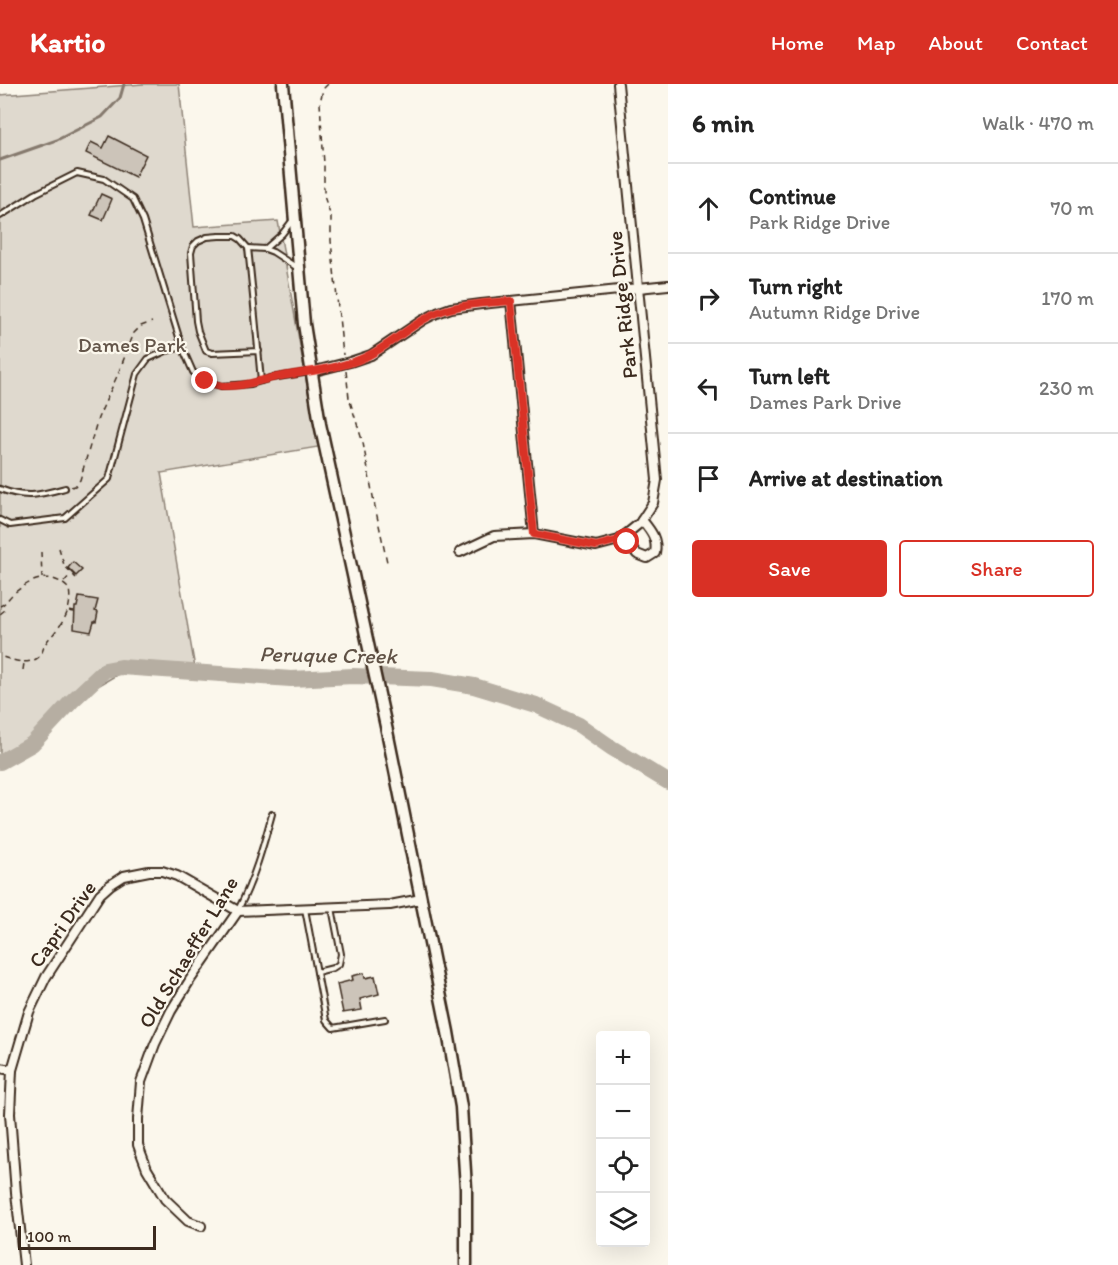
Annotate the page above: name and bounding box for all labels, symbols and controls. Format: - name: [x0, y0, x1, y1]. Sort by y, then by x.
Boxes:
- text: Kartio: [30, 25, 105, 59]
- text: Home: [771, 30, 824, 55]
- text: Map: [857, 30, 896, 55]
- text: About: [929, 30, 983, 55]
- text: Contact: [1016, 30, 1088, 55]
- text: 6 min: [692, 107, 754, 139]
- text: Walk · 470 m: [982, 111, 1094, 135]
- text: Continue: [749, 183, 836, 210]
- icon: ahead: [692, 192, 725, 225]
- text: 70 m: [1050, 196, 1094, 220]
- text: Park Ridge Drive: [749, 210, 890, 234]
- street label: Park Ridge Drive: [602, 230, 642, 380]
- text: Turn right: [749, 273, 843, 300]
- icon: right: [692, 282, 725, 315]
- text: 170 m: [1041, 286, 1094, 310]
- text: Autumn Ridge Drive: [749, 300, 920, 324]
- park label: Dames Park: [78, 332, 186, 357]
- text: Turn left: [749, 363, 830, 390]
- route end: [191, 367, 217, 393]
- icon: left: [692, 372, 725, 405]
- text: 230 m: [1039, 376, 1094, 400]
- text: Dames Park Drive: [749, 390, 902, 414]
- icon: arrive: [692, 462, 725, 495]
- text: Arrive at destination: [749, 465, 943, 492]
- route start: [613, 528, 639, 554]
- button: Save: [692, 540, 887, 597]
- button: Share: [899, 540, 1094, 597]
- water label: Peruque Creek: [259, 640, 399, 670]
- street label: Old Schaeffer Lane: [133, 872, 243, 1032]
- street label: Capri Drive: [23, 876, 101, 972]
- map controls: [596, 1031, 650, 1247]
- button: +: [596, 1031, 650, 1085]
- button: −: [596, 1085, 650, 1139]
- button: locate: [596, 1139, 650, 1193]
- button: layers: [596, 1193, 650, 1247]
- scale bar: [18, 1223, 156, 1250]
- text: 100 m: [27, 1227, 71, 1246]

